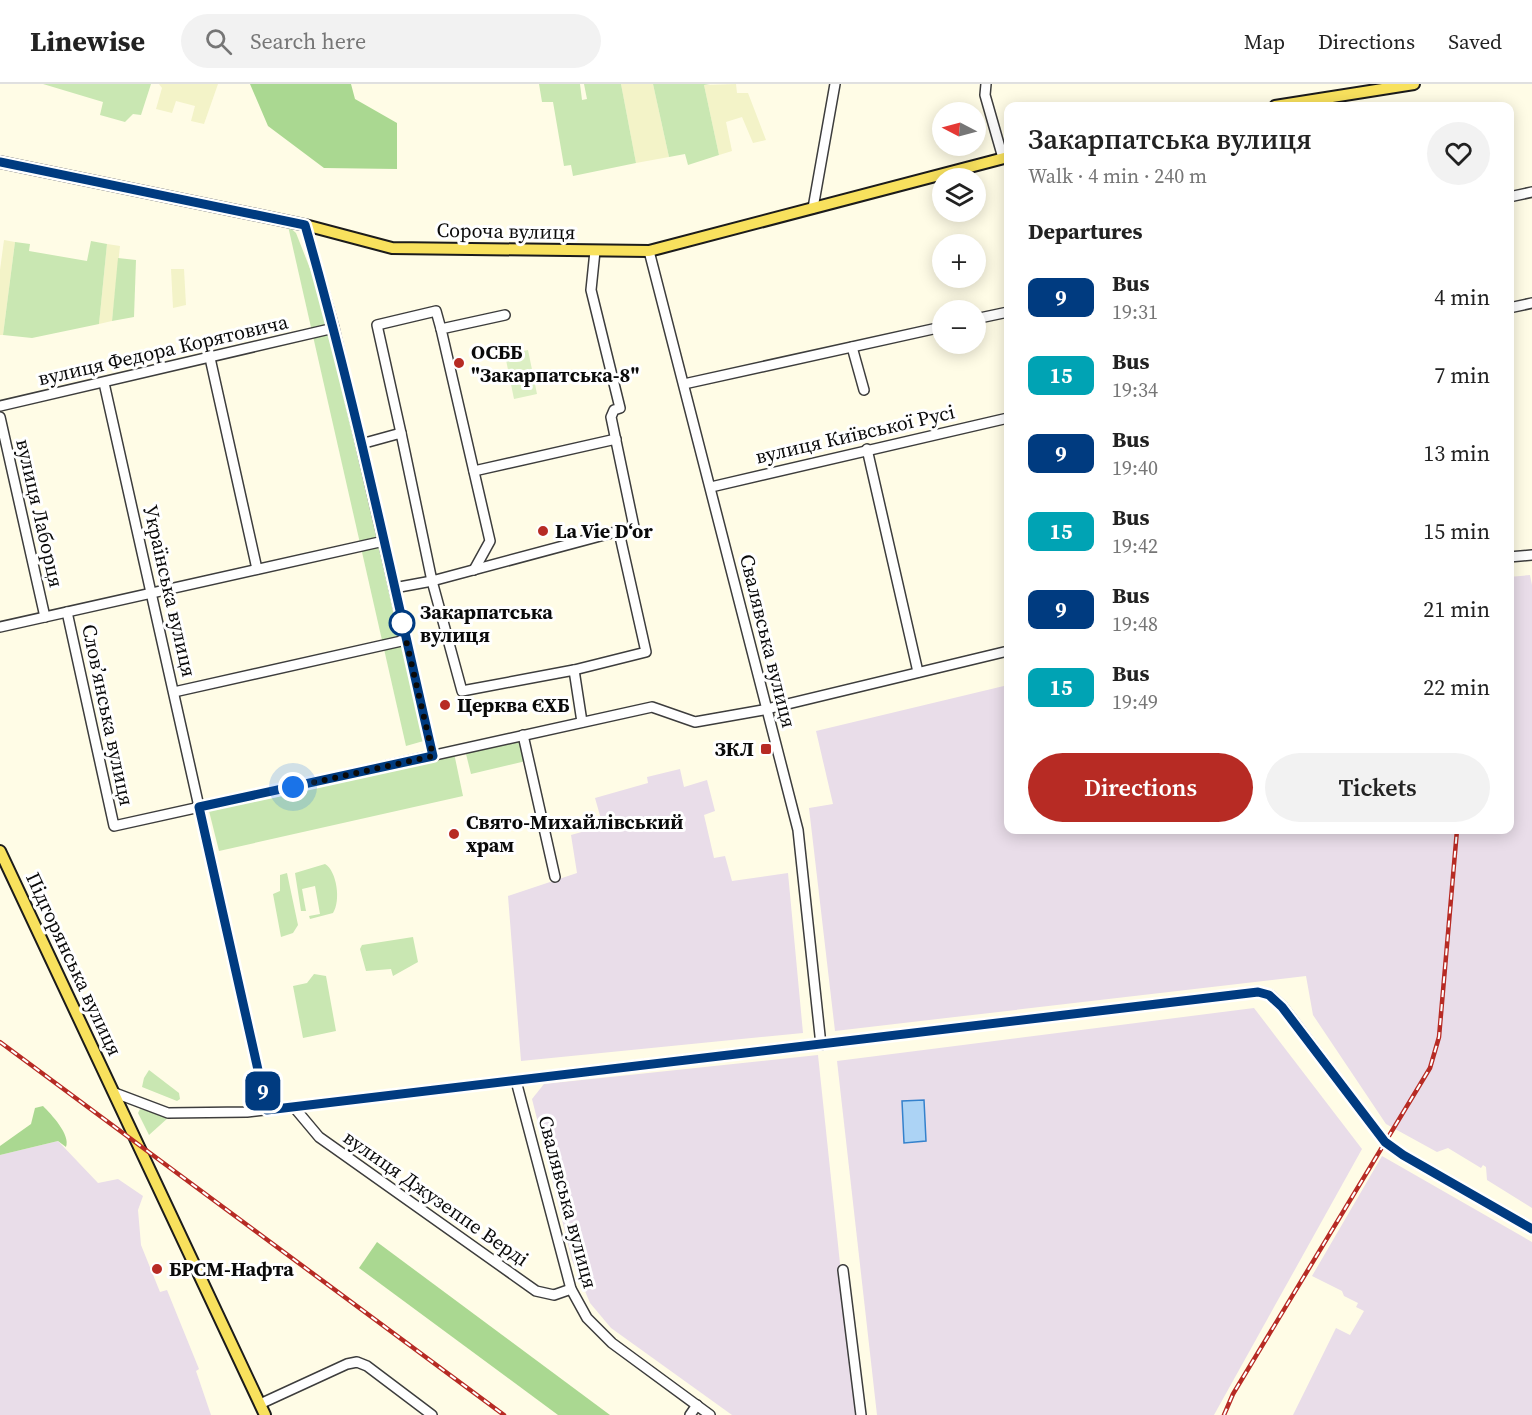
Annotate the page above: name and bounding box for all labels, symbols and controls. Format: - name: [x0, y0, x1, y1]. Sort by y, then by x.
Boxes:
- search box: [181, 14, 601, 68]
- text: Linewise: [30, 22, 145, 60]
- icon: search: [202, 25, 235, 58]
- text: Search here: [250, 26, 366, 56]
- text: Map: [1244, 27, 1285, 56]
- text: Directions: [1318, 27, 1415, 56]
- text: Saved: [1448, 27, 1502, 56]
- north arrow: [932, 102, 986, 156]
- map controls: [932, 102, 986, 354]
- text: Закарпатська вулиця: [1028, 120, 1312, 158]
- button: heart: [1427, 122, 1490, 185]
- text: Walk · 4 min · 240 m: [1028, 162, 1207, 190]
- button: layers: [932, 168, 986, 222]
- street label: Сороча вулиця: [436, 216, 576, 246]
- text: Departures: [1028, 216, 1142, 246]
- button: +: [932, 234, 986, 288]
- text: Bus: [1112, 268, 1149, 298]
- text: 4 min: [1434, 282, 1490, 312]
- text: 9: [1055, 283, 1067, 312]
- text: 19:31: [1112, 298, 1158, 326]
- button: −: [932, 300, 986, 354]
- street label: вулиця Федора Корятовича: [35, 307, 292, 392]
- place label: ОСББ "Закарпатська-8": [471, 338, 639, 389]
- text: Bus: [1112, 346, 1149, 376]
- marker: ОСББ "Закарпатська-8": [452, 356, 466, 370]
- text: 7 min: [1434, 360, 1490, 390]
- text: 15: [1050, 361, 1072, 390]
- text: 19:34: [1112, 376, 1158, 404]
- street label: вулиця Київської Русі: [753, 397, 957, 471]
- text: Bus: [1112, 424, 1149, 454]
- street label: вулиця Лаборця: [9, 436, 71, 590]
- text: 13 min: [1423, 438, 1490, 468]
- text: 9: [1055, 439, 1067, 468]
- text: 19:40: [1112, 454, 1158, 482]
- street label: Українська вулиця: [137, 502, 203, 680]
- text: Bus: [1112, 502, 1149, 532]
- text: 15 min: [1423, 516, 1490, 546]
- place label: La Vie D‘or: [555, 517, 653, 545]
- text: 15: [1050, 517, 1072, 546]
- marker: La Vie D‘or: [536, 524, 550, 538]
- text: 19:42: [1112, 532, 1158, 560]
- street label: Свалявська вулиця: [733, 551, 803, 731]
- text: Bus: [1112, 580, 1149, 610]
- text: 21 min: [1423, 594, 1490, 624]
- text: 9: [1055, 595, 1067, 624]
- place label: Закарпатська вулиця: [420, 598, 553, 649]
- marker: Закарпатська вулиця: [389, 610, 415, 636]
- text: 19:48: [1112, 610, 1158, 638]
- street label: Словʼянська вулиця: [75, 622, 141, 808]
- text: Bus: [1112, 658, 1149, 688]
- text: 22 min: [1423, 672, 1490, 702]
- text: 15: [1050, 673, 1072, 702]
- text: 19:49: [1112, 688, 1158, 716]
- place label: Церква ЄХБ: [457, 691, 570, 719]
- marker: Церква ЄХБ: [438, 698, 452, 712]
- place label: ЗКЛ: [715, 735, 754, 763]
- marker: ЗКЛ: [759, 742, 773, 756]
- button: Directions: [1028, 753, 1253, 822]
- button: Tickets: [1265, 753, 1490, 822]
- your location: [278, 772, 308, 802]
- place label: Свято-Михайлівський храм: [466, 808, 683, 859]
- marker: Свято-Михайлівський храм: [447, 827, 461, 841]
- street label: Підгорянська вулиця: [19, 868, 129, 1060]
- line badge: 9: [244, 1072, 282, 1110]
- text: 9: [257, 1077, 269, 1106]
- street label: Свалявська вулиця: [531, 1112, 605, 1292]
- street label: вулиця Джузеппе Верді: [338, 1123, 534, 1273]
- place label: БРСМ-Нафта: [169, 1255, 294, 1283]
- marker: БРСМ-Нафта: [150, 1262, 164, 1276]

